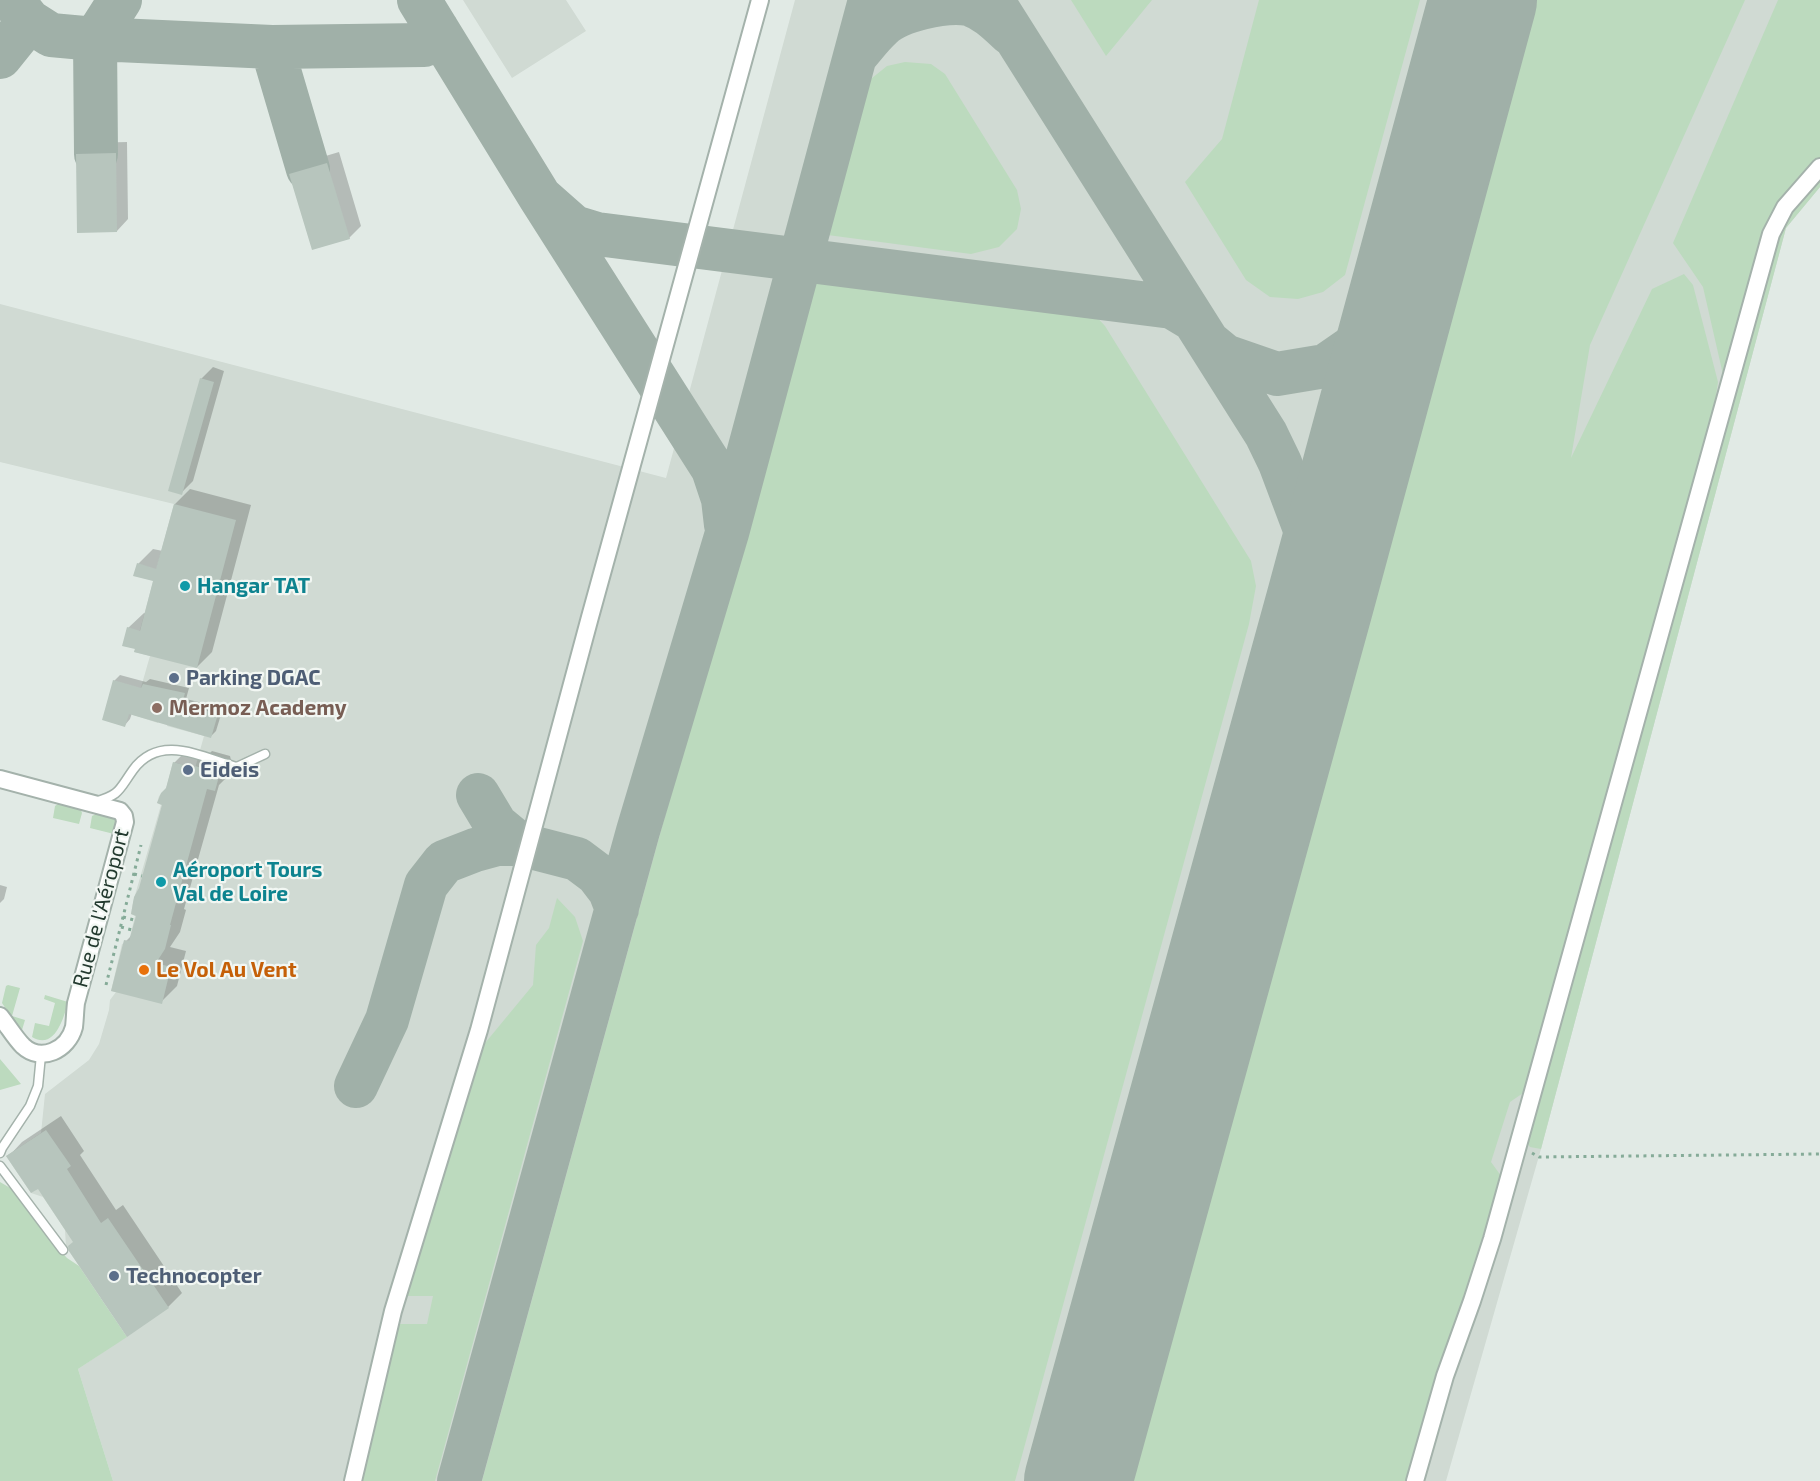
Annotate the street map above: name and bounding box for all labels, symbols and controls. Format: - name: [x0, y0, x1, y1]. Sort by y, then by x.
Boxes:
- place label: Hangar TAT: [197, 573, 310, 599]
- marker: Hangar TAT: [178, 579, 192, 593]
- place label: Parking DGAC: [186, 665, 321, 691]
- marker: Parking DGAC: [167, 671, 181, 685]
- place label: Mermoz Academy: [169, 695, 347, 721]
- marker: Mermoz Academy: [150, 701, 164, 715]
- place label: Eideis: [200, 757, 259, 783]
- marker: Eideis: [181, 763, 195, 777]
- street label: Rue de l'Aéroport: [68, 826, 134, 990]
- place label: Aéroport Tours Val de Loire: [173, 857, 322, 907]
- marker: Aéroport Tours Val de Loire: [154, 875, 168, 889]
- place label: Le Vol Au Vent: [156, 957, 296, 983]
- marker: Le Vol Au Vent: [137, 963, 151, 977]
- place label: Technocopter: [126, 1263, 262, 1289]
- marker: Technocopter: [107, 1269, 121, 1283]

